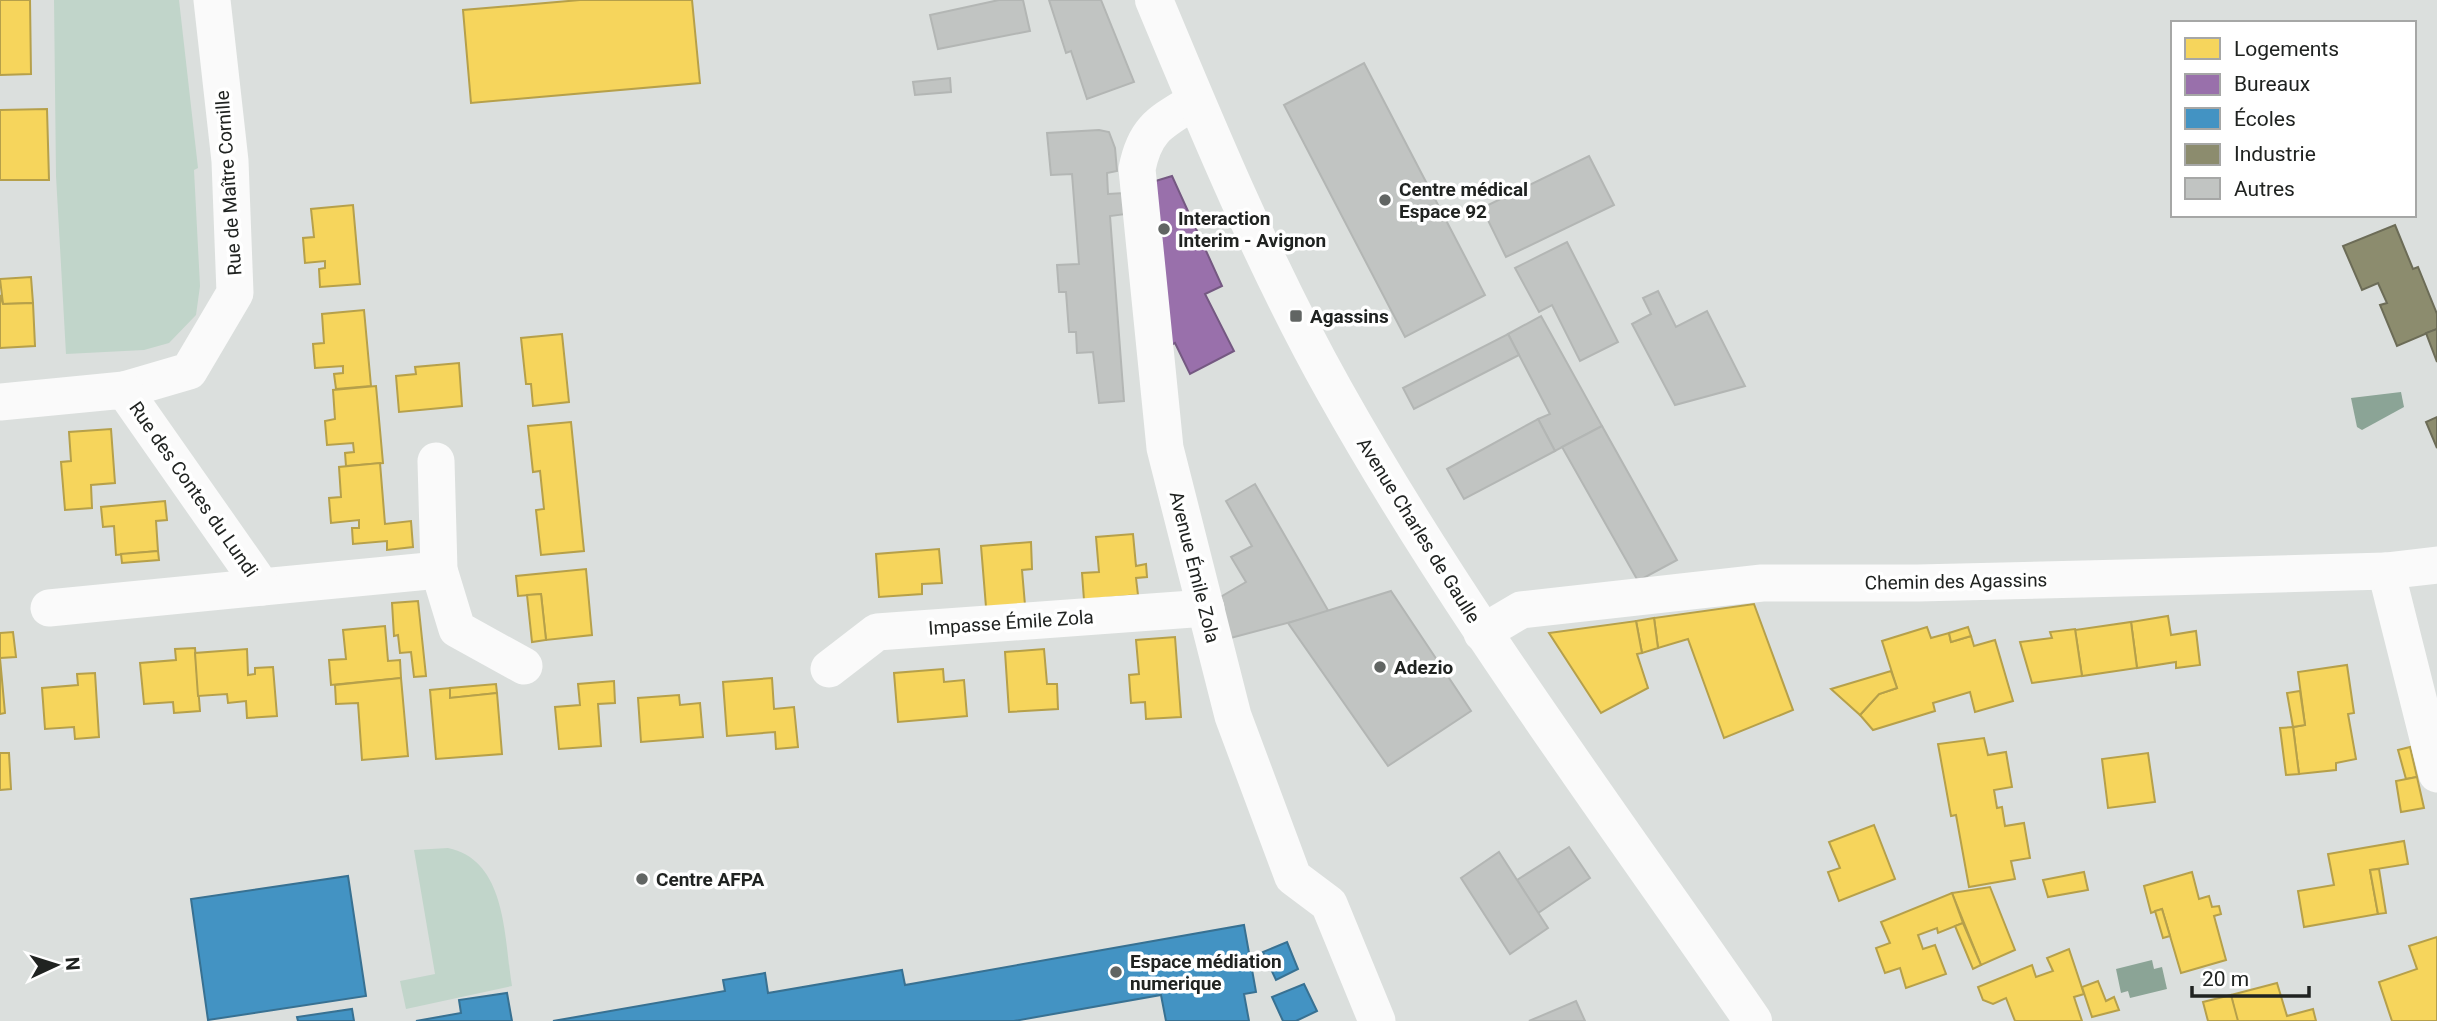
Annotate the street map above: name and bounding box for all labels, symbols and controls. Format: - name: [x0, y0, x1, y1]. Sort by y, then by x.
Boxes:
- legend: [2171, 21, 2416, 217]
- text: Logements: [2234, 37, 2339, 61]
- text: Bureaux: [2234, 72, 2310, 96]
- street label: Rue de Maître Cornille: [211, 90, 246, 276]
- text: Écoles: [2234, 107, 2296, 131]
- text: Industrie: [2234, 142, 2316, 166]
- text: Autres: [2234, 177, 2295, 201]
- place label: Centre médical Espace 92: [1399, 178, 1528, 223]
- marker: Centre médical Espace 92: [1377, 192, 1393, 208]
- place label: Interaction Interim - Avignon: [1178, 207, 1326, 252]
- marker: Interaction Interim - Avignon: [1156, 221, 1172, 237]
- place label: Agassins: [1310, 305, 1389, 328]
- marker: Agassins: [1288, 308, 1304, 324]
- street label: Rue des Contes du Lundi: [124, 397, 263, 581]
- street label: Avenue Charles de Gaulle: [1352, 433, 1485, 627]
- street label: Avenue Émile Zola: [1165, 489, 1224, 645]
- street label: Chemin des Agassins: [1865, 568, 2048, 595]
- street label: Impasse Émile Zola: [928, 605, 1094, 640]
- place label: Adezio: [1394, 656, 1453, 679]
- marker: Adezio: [1372, 659, 1388, 675]
- place label: Centre AFPA: [656, 868, 764, 891]
- marker: Centre AFPA: [634, 871, 650, 887]
- north arrow: [21, 930, 91, 1000]
- place label: Espace médiation numerique: [1130, 950, 1282, 995]
- scale bar: [2192, 954, 2309, 998]
- text: N: [61, 956, 84, 971]
- marker: Espace médiation numerique: [1108, 964, 1124, 980]
- text: 20 m: [2202, 967, 2249, 991]

